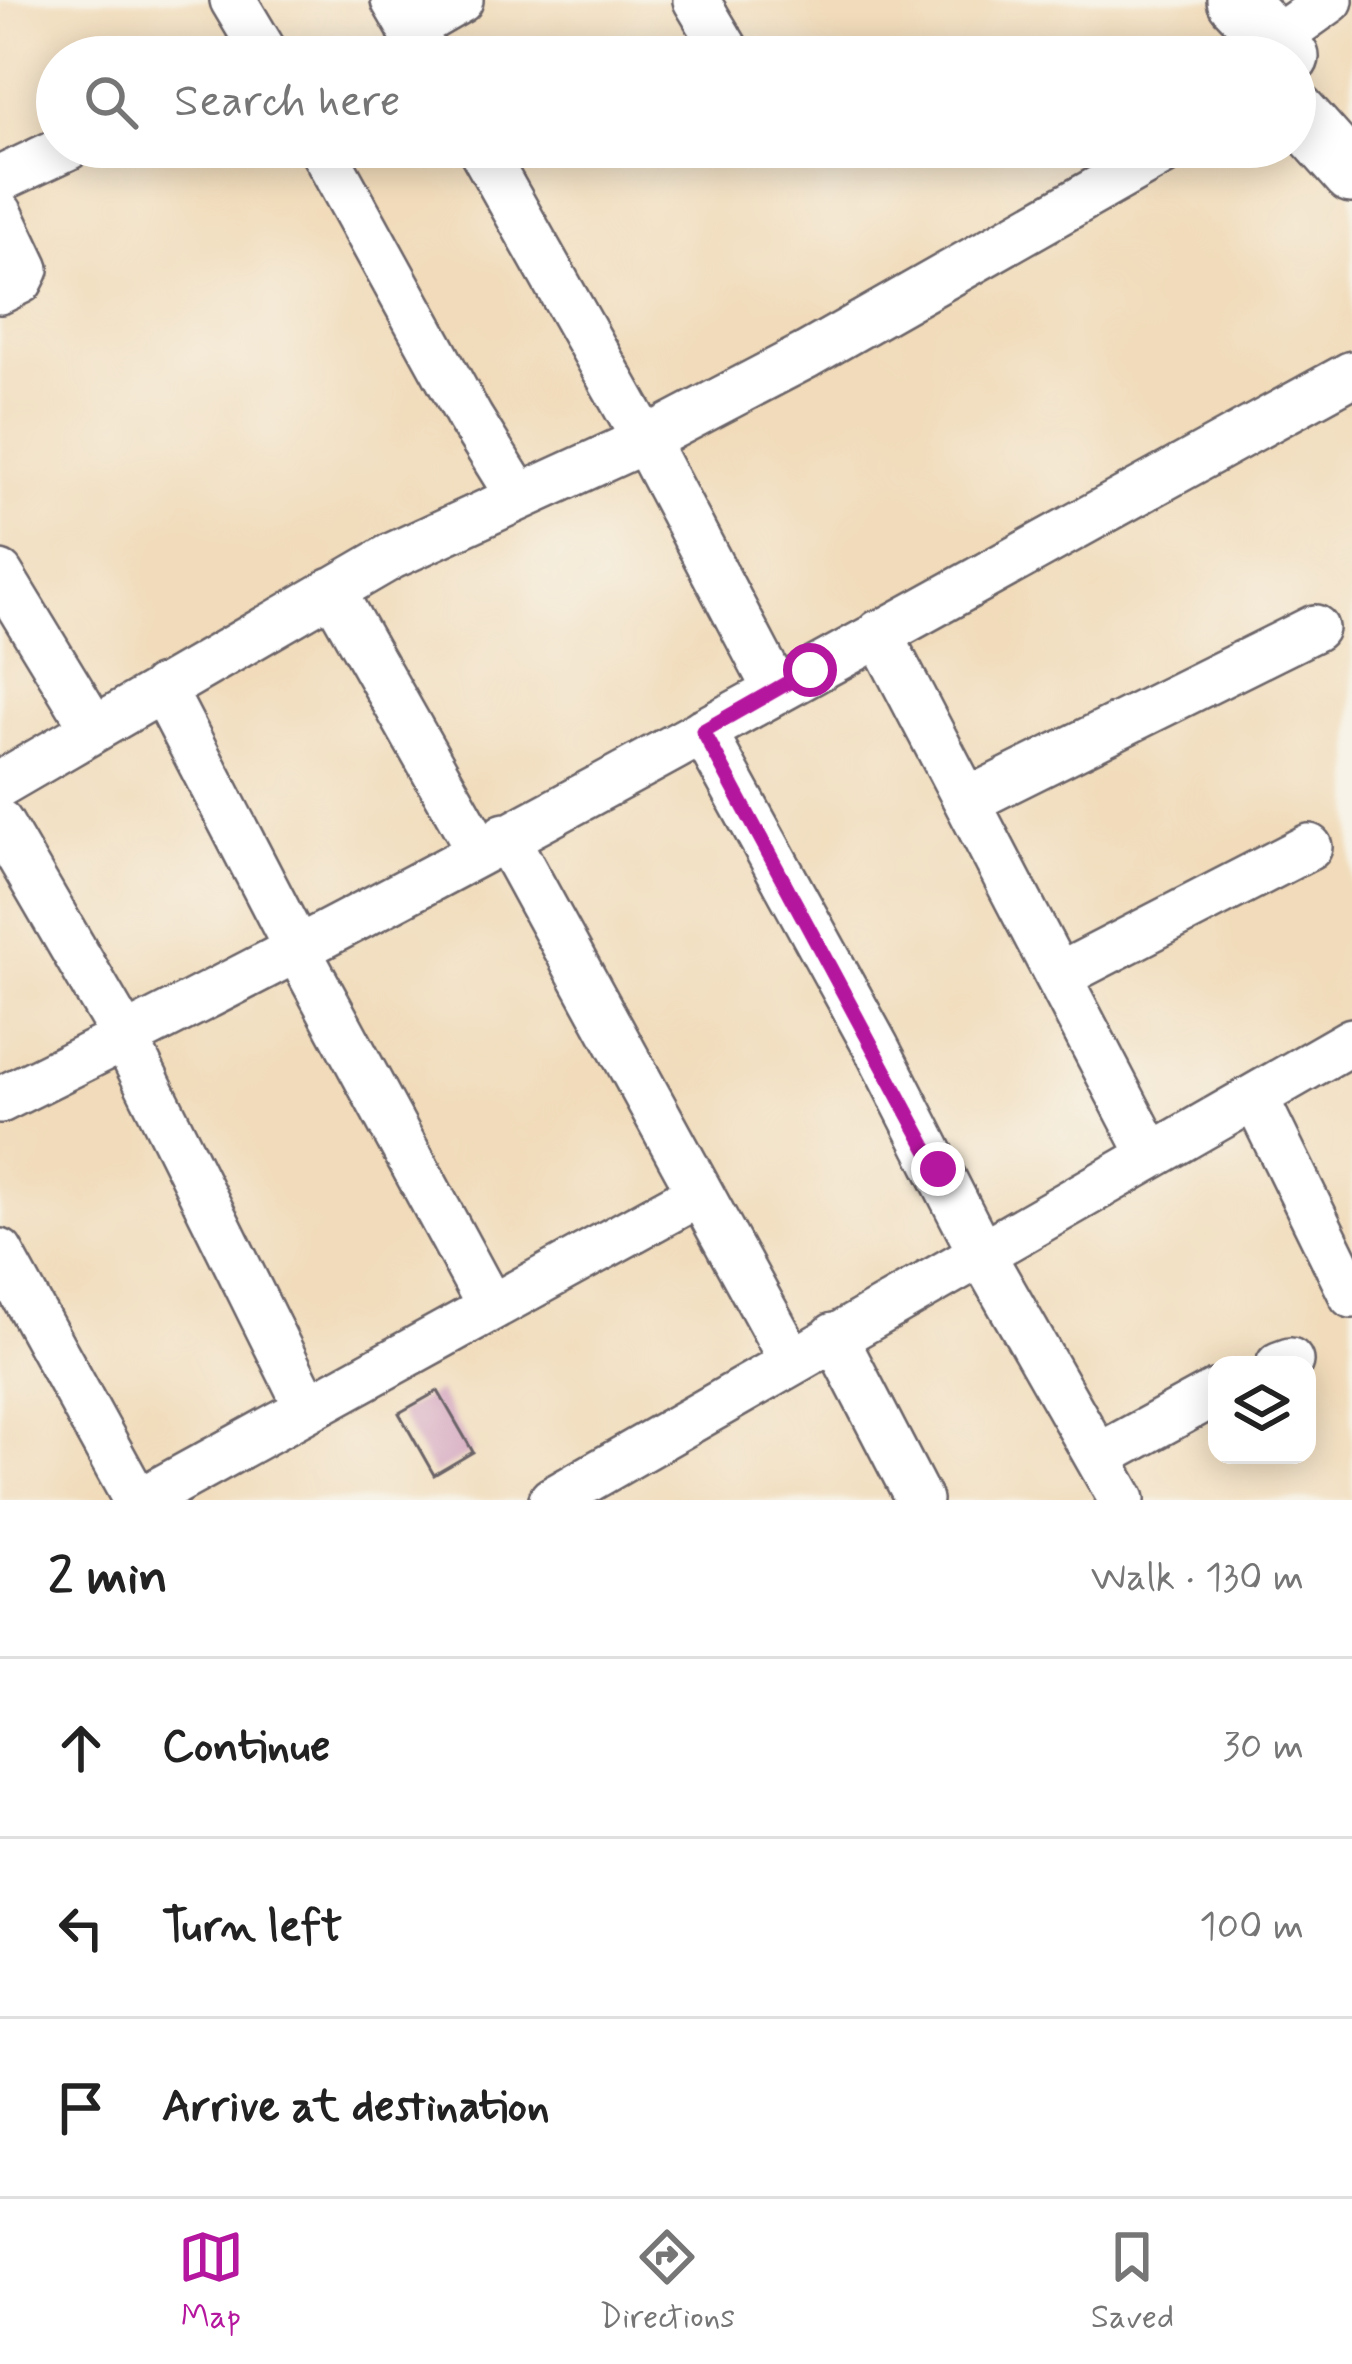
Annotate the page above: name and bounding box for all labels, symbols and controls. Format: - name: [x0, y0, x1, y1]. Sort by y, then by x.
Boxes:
- search box: [36, 36, 1316, 168]
- icon: search: [78, 69, 144, 135]
- text: Search here: [174, 73, 401, 132]
- route start: [783, 643, 837, 697]
- route end: [911, 1142, 965, 1196]
- map controls: [1208, 1356, 1316, 1464]
- button: layers: [1208, 1356, 1316, 1464]
- text: 2 min: [48, 1545, 168, 1611]
- text: Walk · 130 m: [1091, 1553, 1304, 1604]
- icon: ahead: [48, 1715, 114, 1781]
- text: Continue: [162, 1718, 330, 1777]
- text: 30 m: [1222, 1722, 1304, 1773]
- icon: left: [48, 1895, 114, 1961]
- text: Turn left: [162, 1898, 342, 1957]
- text: 100 m: [1199, 1902, 1304, 1953]
- icon: arrive: [48, 2075, 114, 2141]
- text: Arrive at destination: [162, 2078, 550, 2137]
- tab: Map: [178, 2224, 244, 2340]
- tab: Directions: [599, 2224, 735, 2340]
- tab: Saved: [1091, 2224, 1174, 2340]

